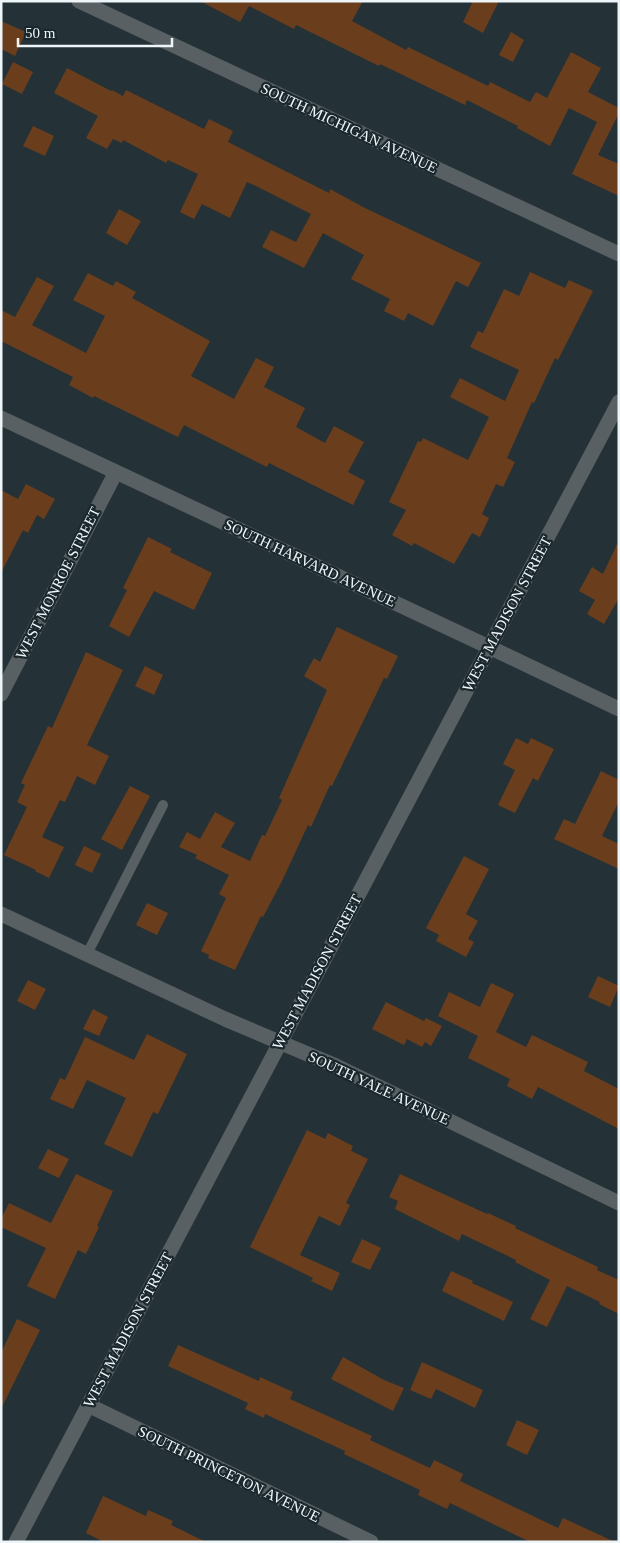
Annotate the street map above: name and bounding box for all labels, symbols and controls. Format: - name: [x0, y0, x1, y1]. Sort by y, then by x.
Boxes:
- scale bar: [18, 15, 171, 47]
- text: 50 m: [25, 25, 56, 41]
- street label: SOUTH MICHIGAN AVENUE: [258, 80, 440, 176]
- street label: WEST MONROE STREET: [13, 504, 103, 662]
- street label: SOUTH HARVARD AVENUE: [222, 516, 398, 610]
- street label: WEST MADISON STREET: [459, 534, 555, 694]
- street label: WEST MADISON STREET: [269, 892, 365, 1052]
- street label: SOUTH YALE AVENUE: [306, 1048, 452, 1128]
- street label: WEST MADISON STREET: [80, 1250, 176, 1410]
- street label: SOUTH PRINCETON AVENUE: [135, 1423, 323, 1525]

